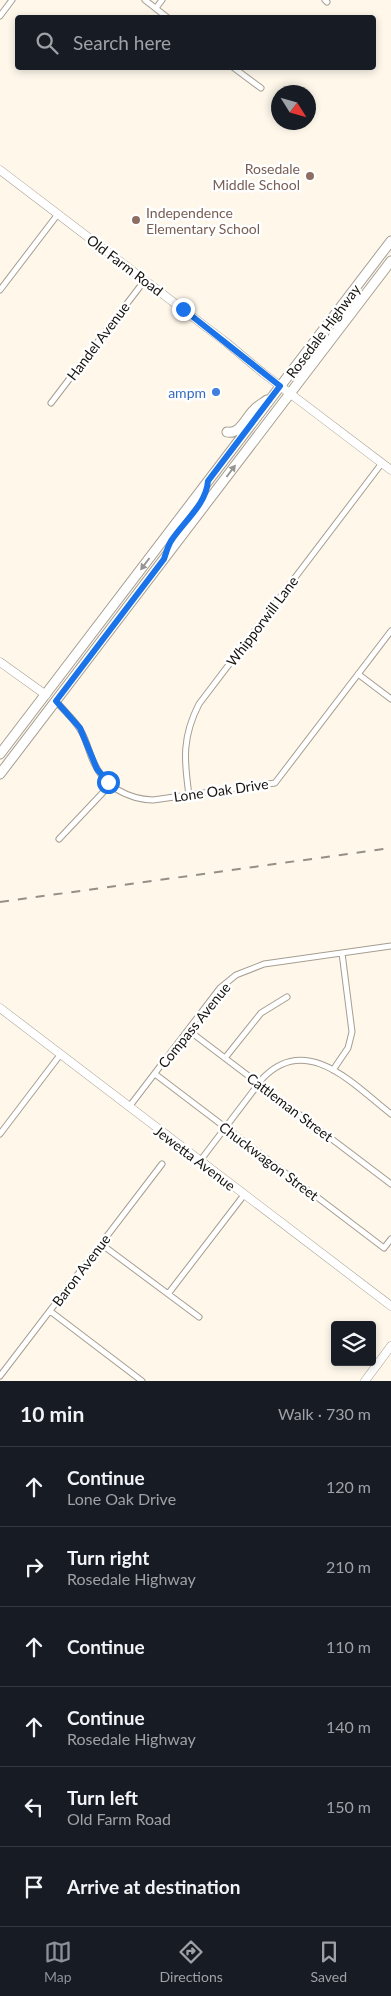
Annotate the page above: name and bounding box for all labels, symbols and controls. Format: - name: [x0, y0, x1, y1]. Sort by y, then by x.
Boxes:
- search box: [15, 15, 376, 70]
- icon: search: [33, 29, 61, 57]
- text: Search here: [73, 31, 171, 54]
- north arrow: [271, 85, 316, 130]
- place label: Rosedale Middle School: [213, 160, 300, 193]
- marker: Rosedale Middle School: [304, 170, 316, 182]
- place label: Independence Elementary School: [146, 204, 260, 237]
- marker: Independence Elementary School: [130, 214, 142, 226]
- street label: Old Farm Road: [84, 231, 166, 299]
- street label: Rosedale Highway: [282, 280, 364, 381]
- route end: [172, 298, 195, 321]
- street label: Handel Avenue: [63, 299, 133, 383]
- place label: ampm: [168, 384, 206, 401]
- marker: ampm: [210, 386, 222, 398]
- one-way arrow: [226, 464, 236, 478]
- one-way arrow: [140, 557, 150, 571]
- street label: Whipporwill Lane: [223, 573, 301, 669]
- route start: [97, 771, 120, 794]
- street label: Lone Oak Drive: [173, 775, 269, 805]
- street label: Compass Avenue: [154, 979, 234, 1071]
- street label: Cattleman Street: [244, 1069, 336, 1145]
- street label: Chuckwagon Street: [216, 1118, 322, 1204]
- street label: Jewetta Avenue: [151, 1122, 239, 1194]
- street label: Baron Avenue: [48, 1231, 114, 1309]
- map controls: [331, 1321, 376, 1366]
- button: layers: [331, 1321, 376, 1366]
- text: 10 min: [20, 1401, 84, 1426]
- text: Walk · 730 m: [278, 1404, 371, 1423]
- text: Continue: [67, 1466, 145, 1489]
- icon: ahead: [20, 1473, 48, 1501]
- text: 120 m: [326, 1477, 371, 1496]
- text: Lone Oak Drive: [67, 1489, 176, 1508]
- text: Turn right: [67, 1546, 149, 1569]
- icon: right: [20, 1553, 48, 1581]
- text: 210 m: [326, 1557, 371, 1576]
- text: Rosedale Highway: [67, 1569, 196, 1588]
- icon: ahead: [20, 1633, 48, 1661]
- text: Continue: [67, 1635, 145, 1658]
- text: 110 m: [326, 1637, 371, 1656]
- text: Continue: [67, 1706, 145, 1729]
- icon: ahead: [20, 1713, 48, 1741]
- text: 140 m: [326, 1717, 371, 1736]
- text: Rosedale Highway: [67, 1729, 196, 1748]
- text: Turn left: [67, 1786, 138, 1809]
- icon: left: [20, 1793, 48, 1821]
- text: 150 m: [326, 1797, 371, 1816]
- text: Old Farm Road: [67, 1809, 171, 1828]
- icon: arrive: [20, 1873, 48, 1901]
- text: Arrive at destination: [67, 1875, 240, 1898]
- tab: Map: [44, 1938, 72, 1985]
- tab: Directions: [160, 1938, 223, 1985]
- tab: Saved: [311, 1938, 347, 1985]

